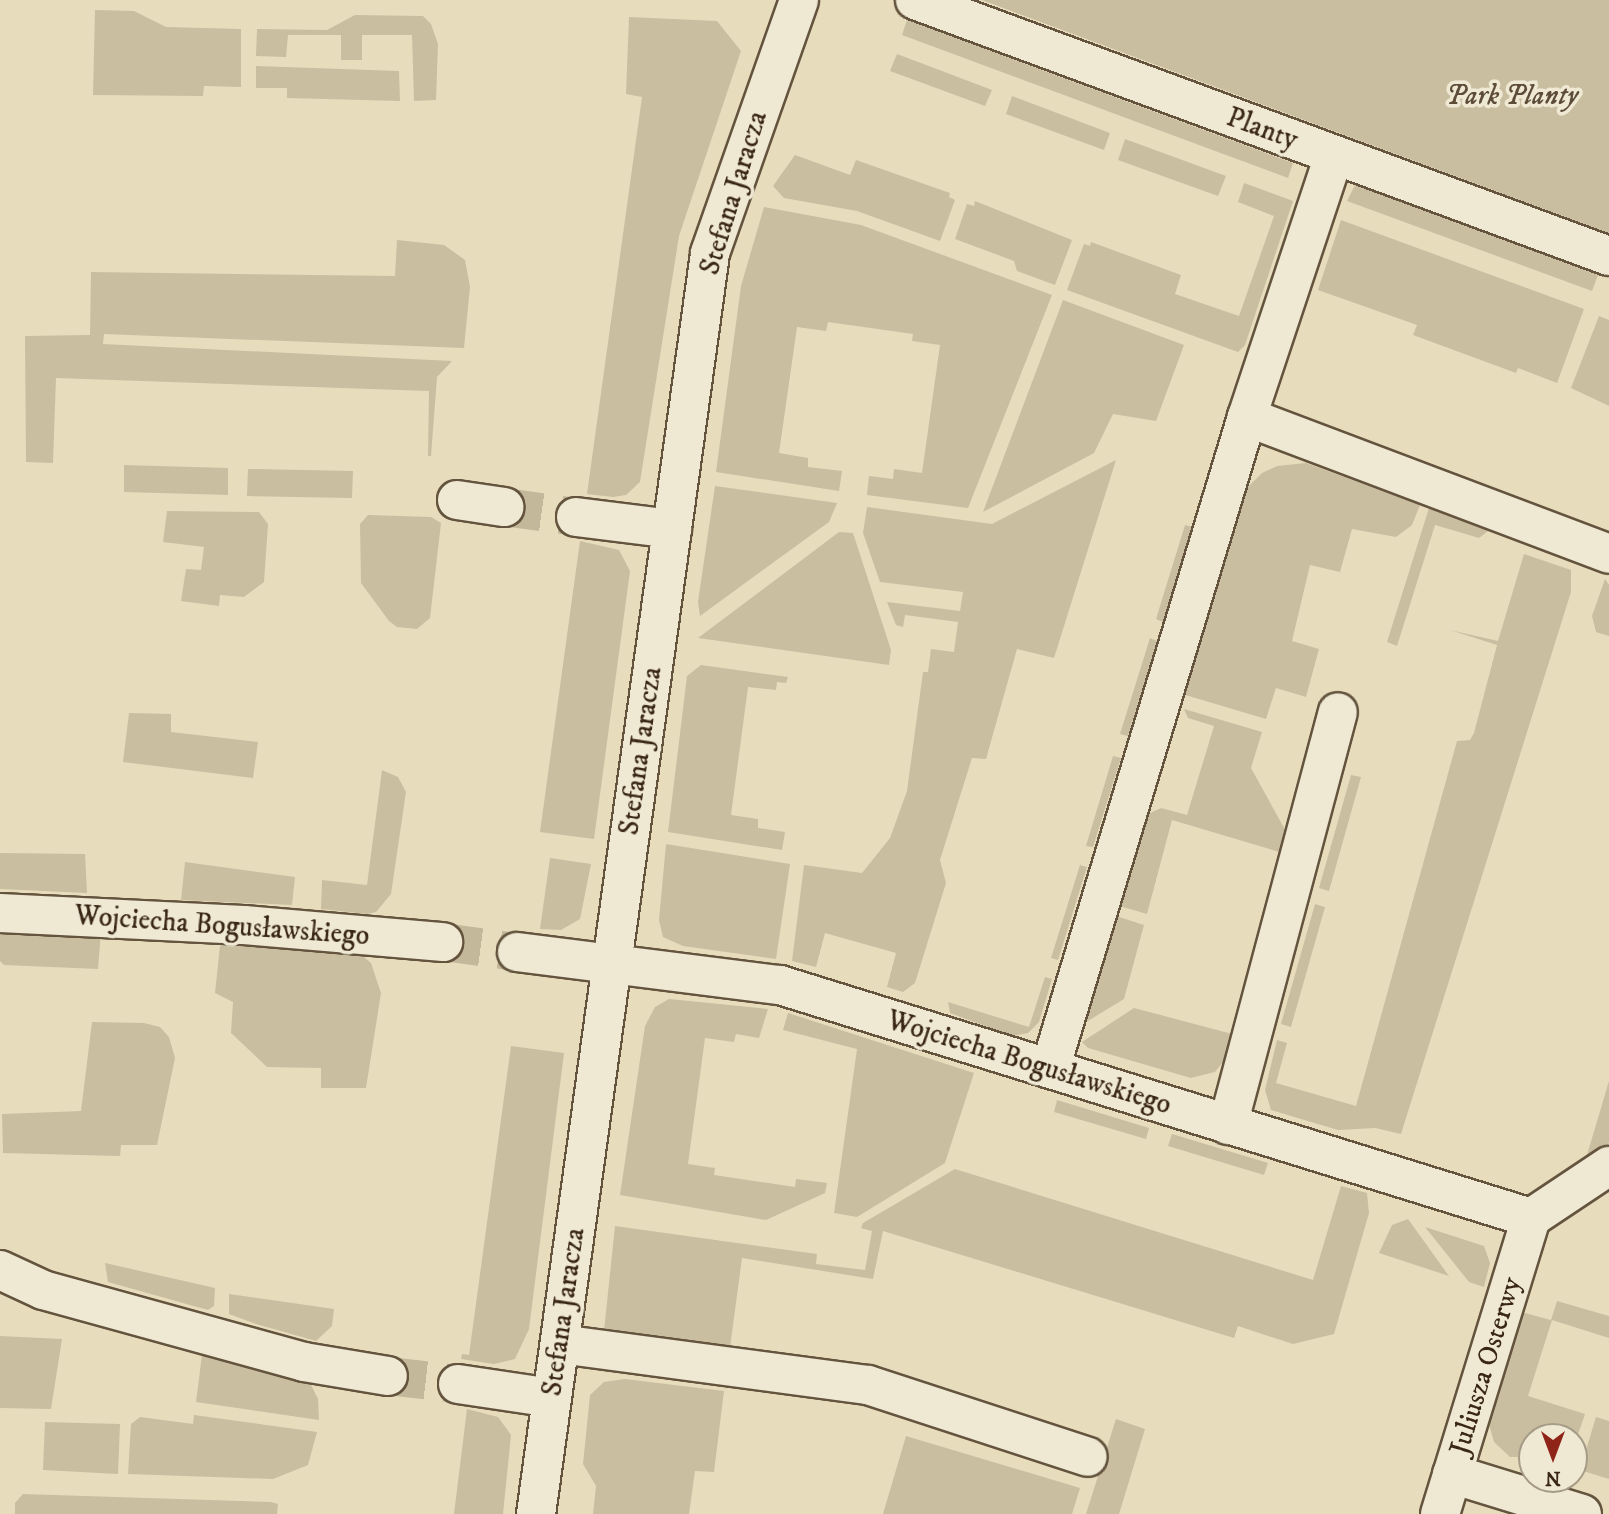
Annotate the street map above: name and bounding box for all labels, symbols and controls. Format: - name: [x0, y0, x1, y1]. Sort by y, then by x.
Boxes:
- park label: Park Planty: [1446, 79, 1578, 113]
- street label: Planty: [1222, 101, 1302, 157]
- street label: Stefana Jaracza: [693, 107, 775, 279]
- street label: Stefana Jaracza: [613, 665, 669, 837]
- street label: Wojciecha Bogusławskiego: [74, 899, 370, 953]
- street label: Wojciecha Bogusławskiego: [883, 1004, 1175, 1122]
- street label: Stefana Jaracza: [536, 1226, 592, 1398]
- street label: Juliusza Osterwy: [1443, 1273, 1529, 1459]
- north arrow: [1518, 1423, 1588, 1493]
- text: N: [1545, 1466, 1561, 1489]

